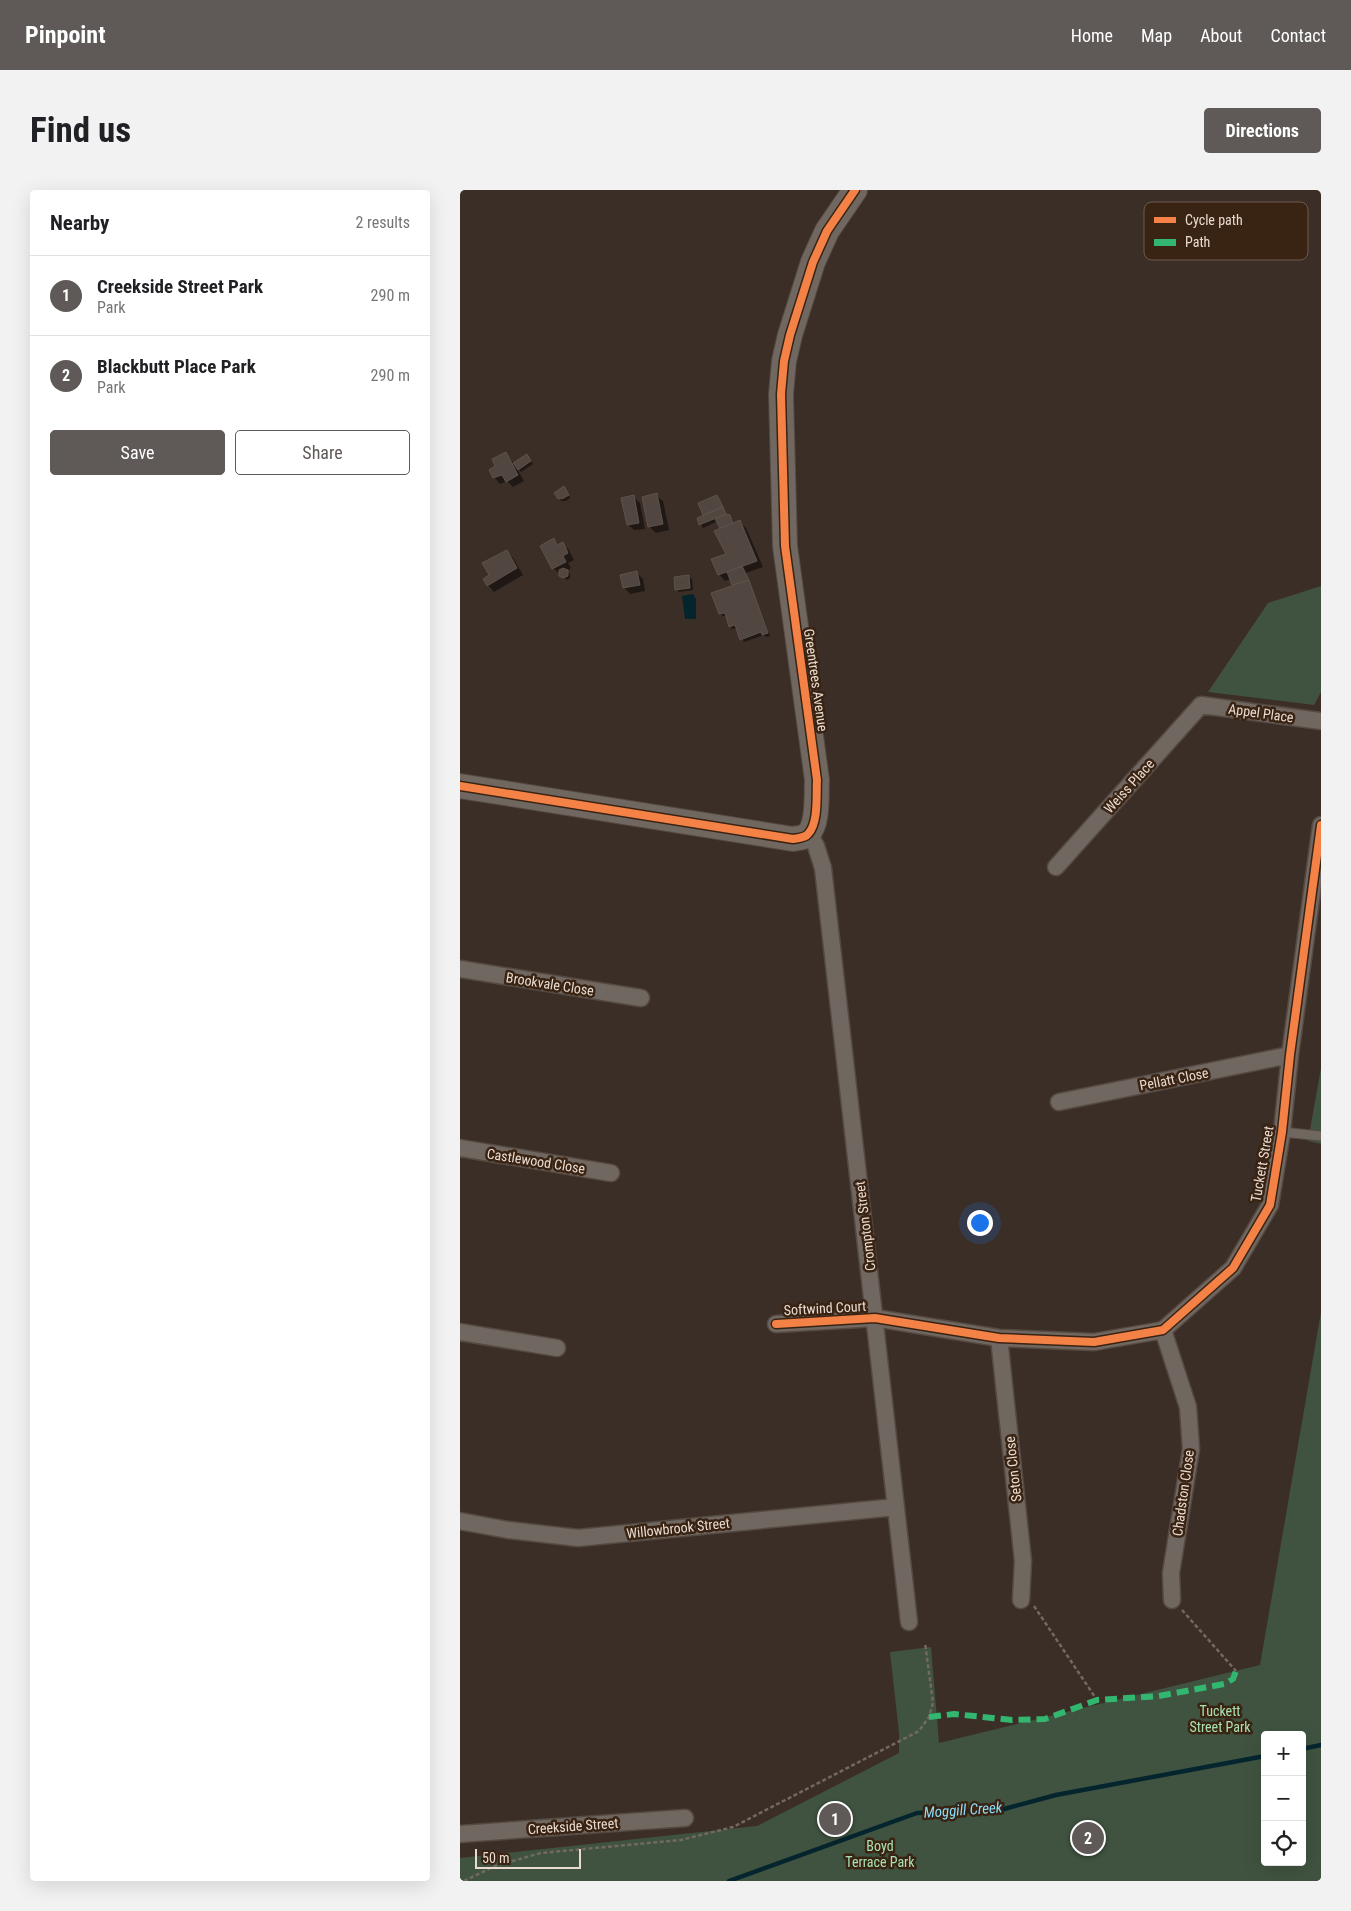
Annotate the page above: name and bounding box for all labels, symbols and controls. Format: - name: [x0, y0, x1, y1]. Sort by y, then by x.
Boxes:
- text: Pinpoint: [25, 21, 106, 49]
- text: Home: [1071, 25, 1113, 46]
- text: Map: [1141, 25, 1172, 46]
- text: About: [1200, 25, 1242, 46]
- text: Contact: [1270, 25, 1326, 46]
- button: Directions: [1204, 108, 1321, 153]
- text: Find us: [30, 110, 131, 151]
- legend: [1144, 202, 1308, 260]
- text: Nearby: [50, 211, 109, 235]
- text: Cycle path: [1185, 212, 1243, 228]
- text: 2 results: [355, 213, 410, 232]
- text: Path: [1185, 234, 1210, 250]
- text: Creekside Street Park: [97, 275, 263, 298]
- text: 1: [62, 286, 70, 305]
- text: 290 m: [371, 286, 410, 305]
- text: Park: [97, 298, 126, 317]
- text: Blackbutt Place Park: [97, 355, 256, 378]
- text: 2: [62, 366, 70, 385]
- text: 290 m: [371, 366, 410, 385]
- text: Park: [97, 378, 126, 397]
- button: Save: [50, 430, 225, 475]
- button: Share: [235, 430, 410, 475]
- street label: Greentrees Avenue: [801, 628, 831, 733]
- street label: Appel Place: [1227, 701, 1295, 726]
- street label: Weiss Place: [1101, 755, 1158, 816]
- street label: Brookvale Close: [505, 969, 596, 999]
- street label: Pellatt Close: [1138, 1064, 1210, 1094]
- street label: Tuckett Street: [1247, 1125, 1277, 1203]
- street label: Castlewood Close: [486, 1145, 587, 1177]
- street label: Crompton Street: [852, 1180, 878, 1272]
- your location: [967, 1210, 993, 1236]
- street label: Softwind Court: [783, 1298, 867, 1318]
- street label: Seton Close: [1002, 1435, 1024, 1503]
- street label: Chadston Close: [1169, 1448, 1197, 1537]
- street label: Willowbrook Street: [626, 1515, 730, 1541]
- park label: Tuckett Street Park: [1190, 1703, 1251, 1735]
- map controls: [1261, 1731, 1306, 1866]
- button: +: [1261, 1731, 1306, 1776]
- button: −: [1261, 1776, 1306, 1821]
- water label: Moggill Creek: [923, 1798, 1003, 1822]
- pin: 1: [819, 1800, 851, 1838]
- street label: Creekside Street: [527, 1815, 619, 1837]
- pin: 2: [1072, 1819, 1104, 1857]
- button: locate: [1261, 1821, 1306, 1866]
- park label: Boyd Terrace Park: [845, 1838, 915, 1870]
- scale bar: [475, 1846, 581, 1869]
- text: 50 m: [482, 1850, 510, 1866]

